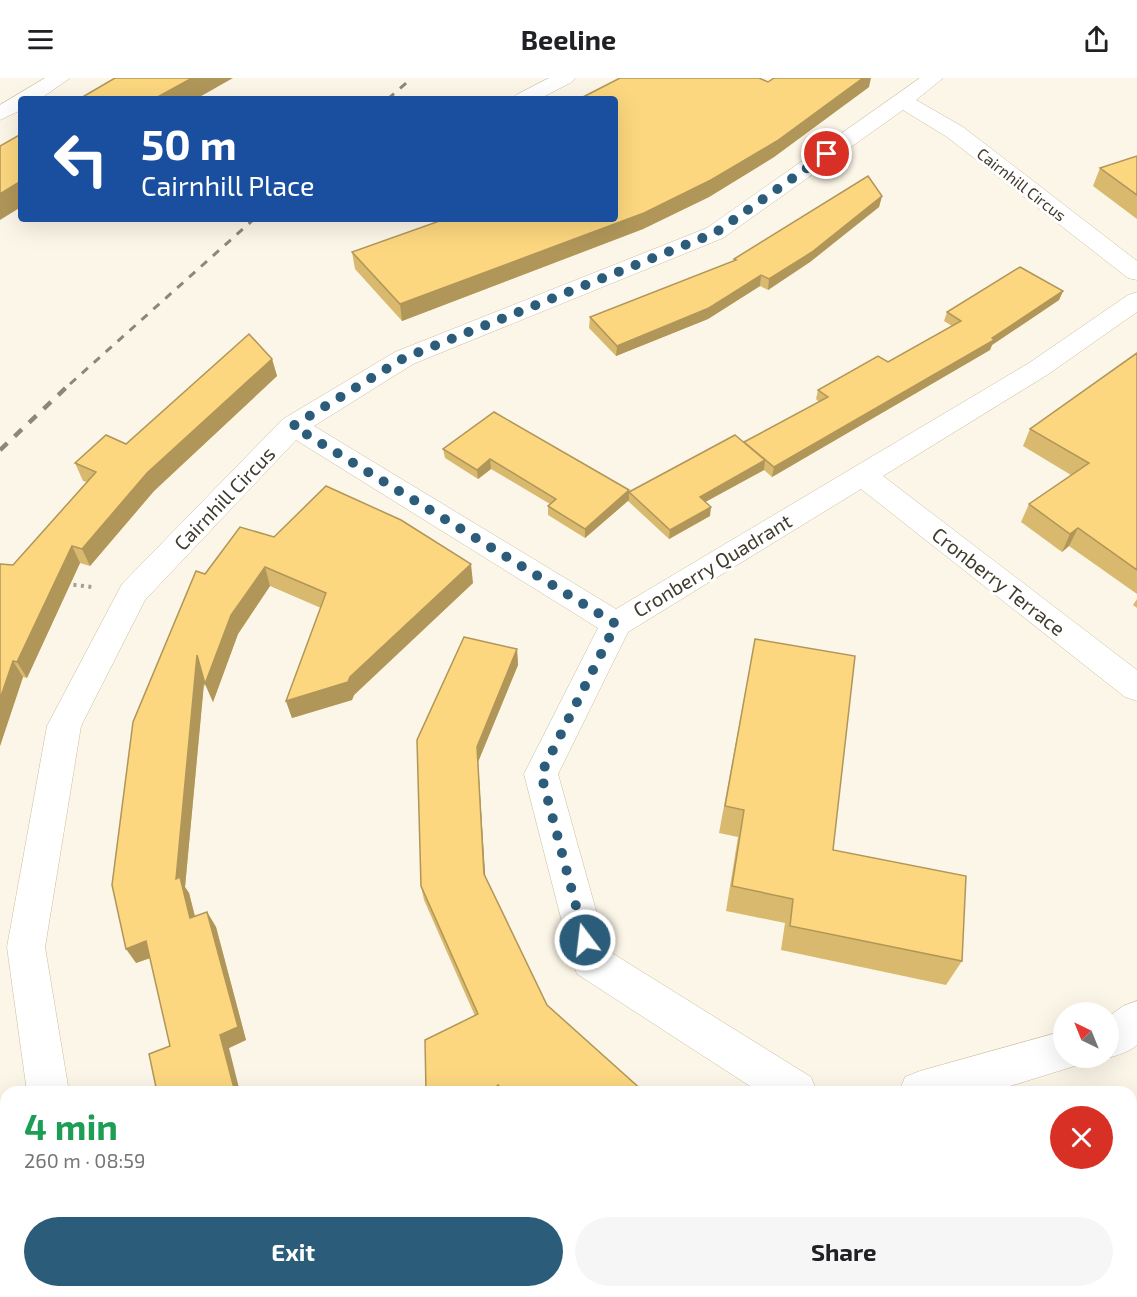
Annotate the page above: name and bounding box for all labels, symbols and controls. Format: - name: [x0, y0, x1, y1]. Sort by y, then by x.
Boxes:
- icon: menu: [24, 23, 57, 56]
- text: Beeline: [521, 23, 616, 55]
- icon: share: [1080, 23, 1113, 56]
- text: 50 m: [141, 118, 237, 168]
- icon: left: [42, 120, 120, 198]
- pin: [801, 128, 852, 179]
- icon: arrive: [810, 137, 843, 170]
- street label: Cairnhill Circus: [974, 143, 1070, 225]
- text: Cairnhill Place: [141, 169, 314, 201]
- street label: Cairnhill Circus: [169, 441, 279, 555]
- street label: Cronberry Quadrant: [629, 508, 796, 622]
- street label: Cronberry Terrace: [928, 522, 1070, 640]
- position arrow: [553, 908, 617, 972]
- north arrow: [1053, 1002, 1119, 1068]
- map controls: [1053, 1002, 1119, 1068]
- text: 4 min: [24, 1104, 118, 1147]
- button: close: [1050, 1106, 1113, 1169]
- text: 260 m · 08:59: [24, 1148, 145, 1172]
- button: Exit: [24, 1217, 563, 1286]
- button: Share: [575, 1217, 1113, 1286]

